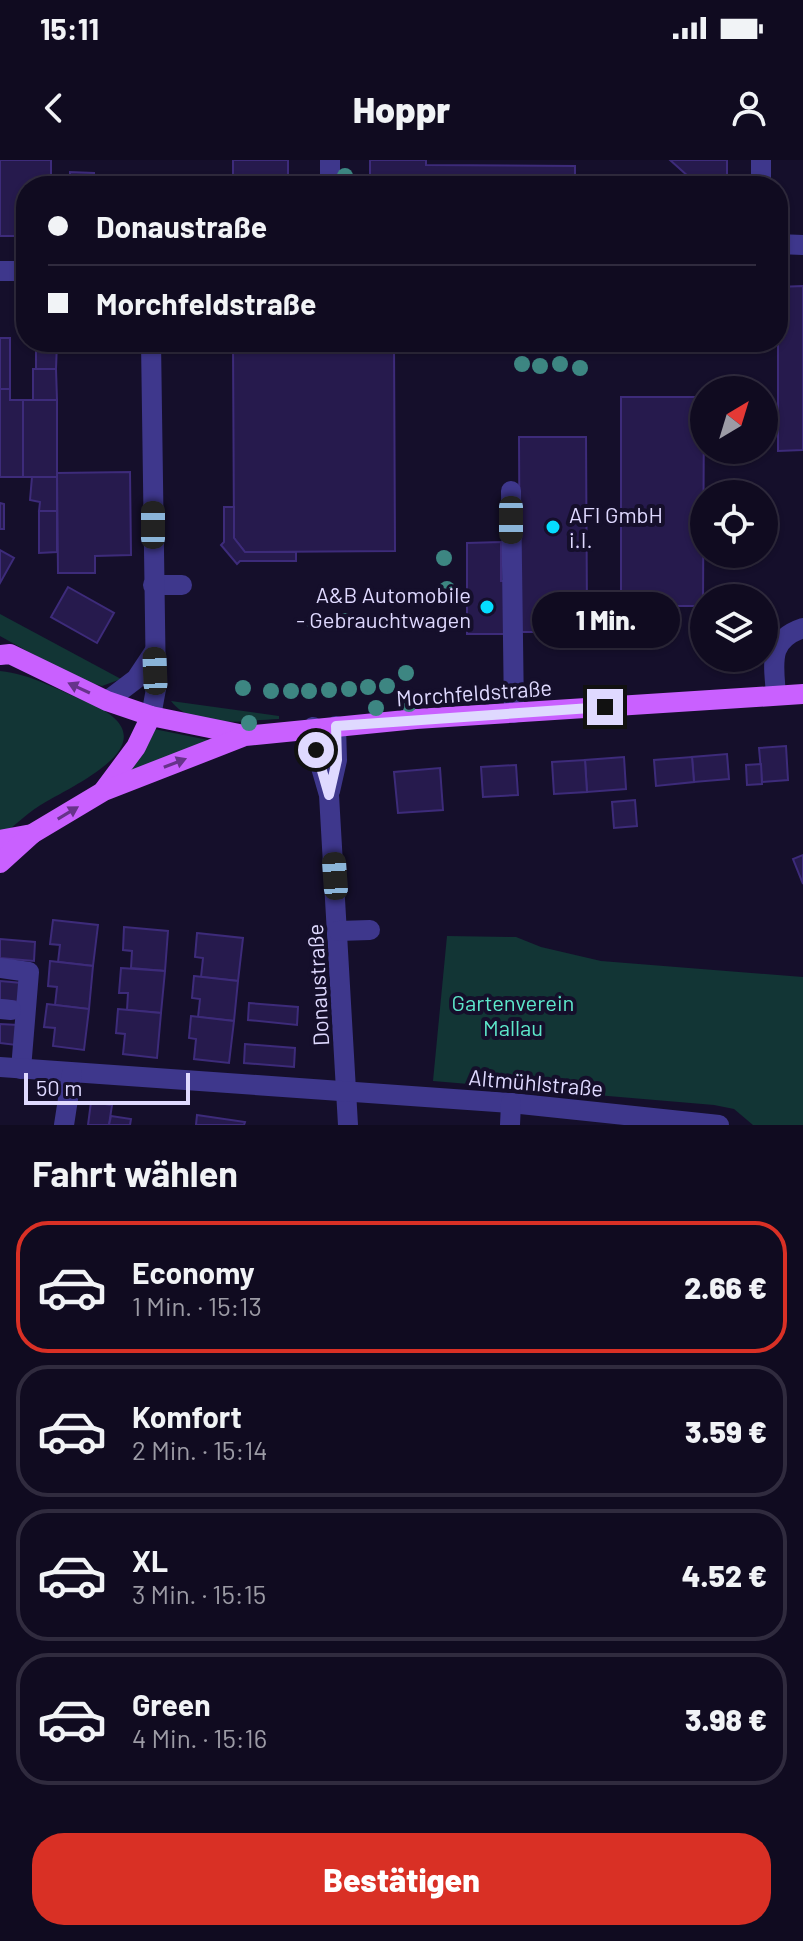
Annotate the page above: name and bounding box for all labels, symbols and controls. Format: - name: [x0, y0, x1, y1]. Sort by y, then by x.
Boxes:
- text: 15:11: [40, 10, 99, 46]
- icon: back: [32, 86, 76, 130]
- icon: person: [727, 86, 771, 130]
- text: Hoppr: [353, 87, 450, 130]
- text: Donaustraße: [96, 208, 267, 244]
- text: Morchfeldstraße: [96, 285, 316, 321]
- north arrow: [690, 376, 778, 464]
- map controls: [690, 376, 778, 672]
- button: locate: [690, 480, 778, 568]
- car: [499, 496, 523, 544]
- car: [141, 501, 165, 549]
- place label: AFI GmbH i.I.: [569, 501, 663, 552]
- marker: AFI GmbH i.I.: [544, 518, 562, 536]
- place label: A&B Automobile - Gebrauchtwagen: [296, 581, 471, 632]
- button: layers: [690, 584, 778, 672]
- callout: 1 Min.: [531, 591, 679, 647]
- marker: A&B Automobile - Gebrauchtwagen: [478, 598, 496, 616]
- text: 1 Min.: [576, 604, 636, 635]
- car: [142, 647, 168, 695]
- street label: Morchfeldstraße: [395, 674, 553, 710]
- one-way arrow: [67, 681, 91, 695]
- route end: [587, 689, 623, 725]
- route start: [298, 732, 334, 768]
- one-way arrow: [163, 756, 187, 769]
- one-way arrow: [57, 806, 79, 820]
- car: [321, 851, 349, 901]
- street label: Donaustraße: [301, 923, 333, 1047]
- park label: Gartenverein Mallau: [452, 989, 574, 1040]
- street label: Altmühlstraße: [468, 1063, 604, 1101]
- scale bar: [24, 1069, 190, 1105]
- text: 50 m: [36, 1074, 82, 1100]
- text: Fahrt wählen: [32, 1151, 238, 1194]
- icon: car: [36, 1251, 108, 1323]
- text: Economy: [132, 1254, 255, 1290]
- text: 2.66 €: [684, 1269, 767, 1305]
- text: 1 Min. · 15:13: [132, 1290, 262, 1321]
- icon: car: [36, 1395, 108, 1467]
- text: Komfort: [132, 1398, 242, 1434]
- text: 3.59 €: [685, 1413, 767, 1449]
- text: 2 Min. · 15:14: [132, 1434, 268, 1465]
- icon: car: [36, 1539, 108, 1611]
- text: XL: [132, 1542, 168, 1578]
- text: 4.52 €: [682, 1557, 767, 1593]
- text: 3 Min. · 15:15: [132, 1578, 266, 1609]
- icon: car: [36, 1683, 108, 1755]
- text: Green: [132, 1686, 211, 1722]
- text: 3.98 €: [685, 1701, 767, 1737]
- text: 4 Min. · 15:16: [132, 1722, 267, 1753]
- button: Bestätigen: [32, 1833, 771, 1925]

